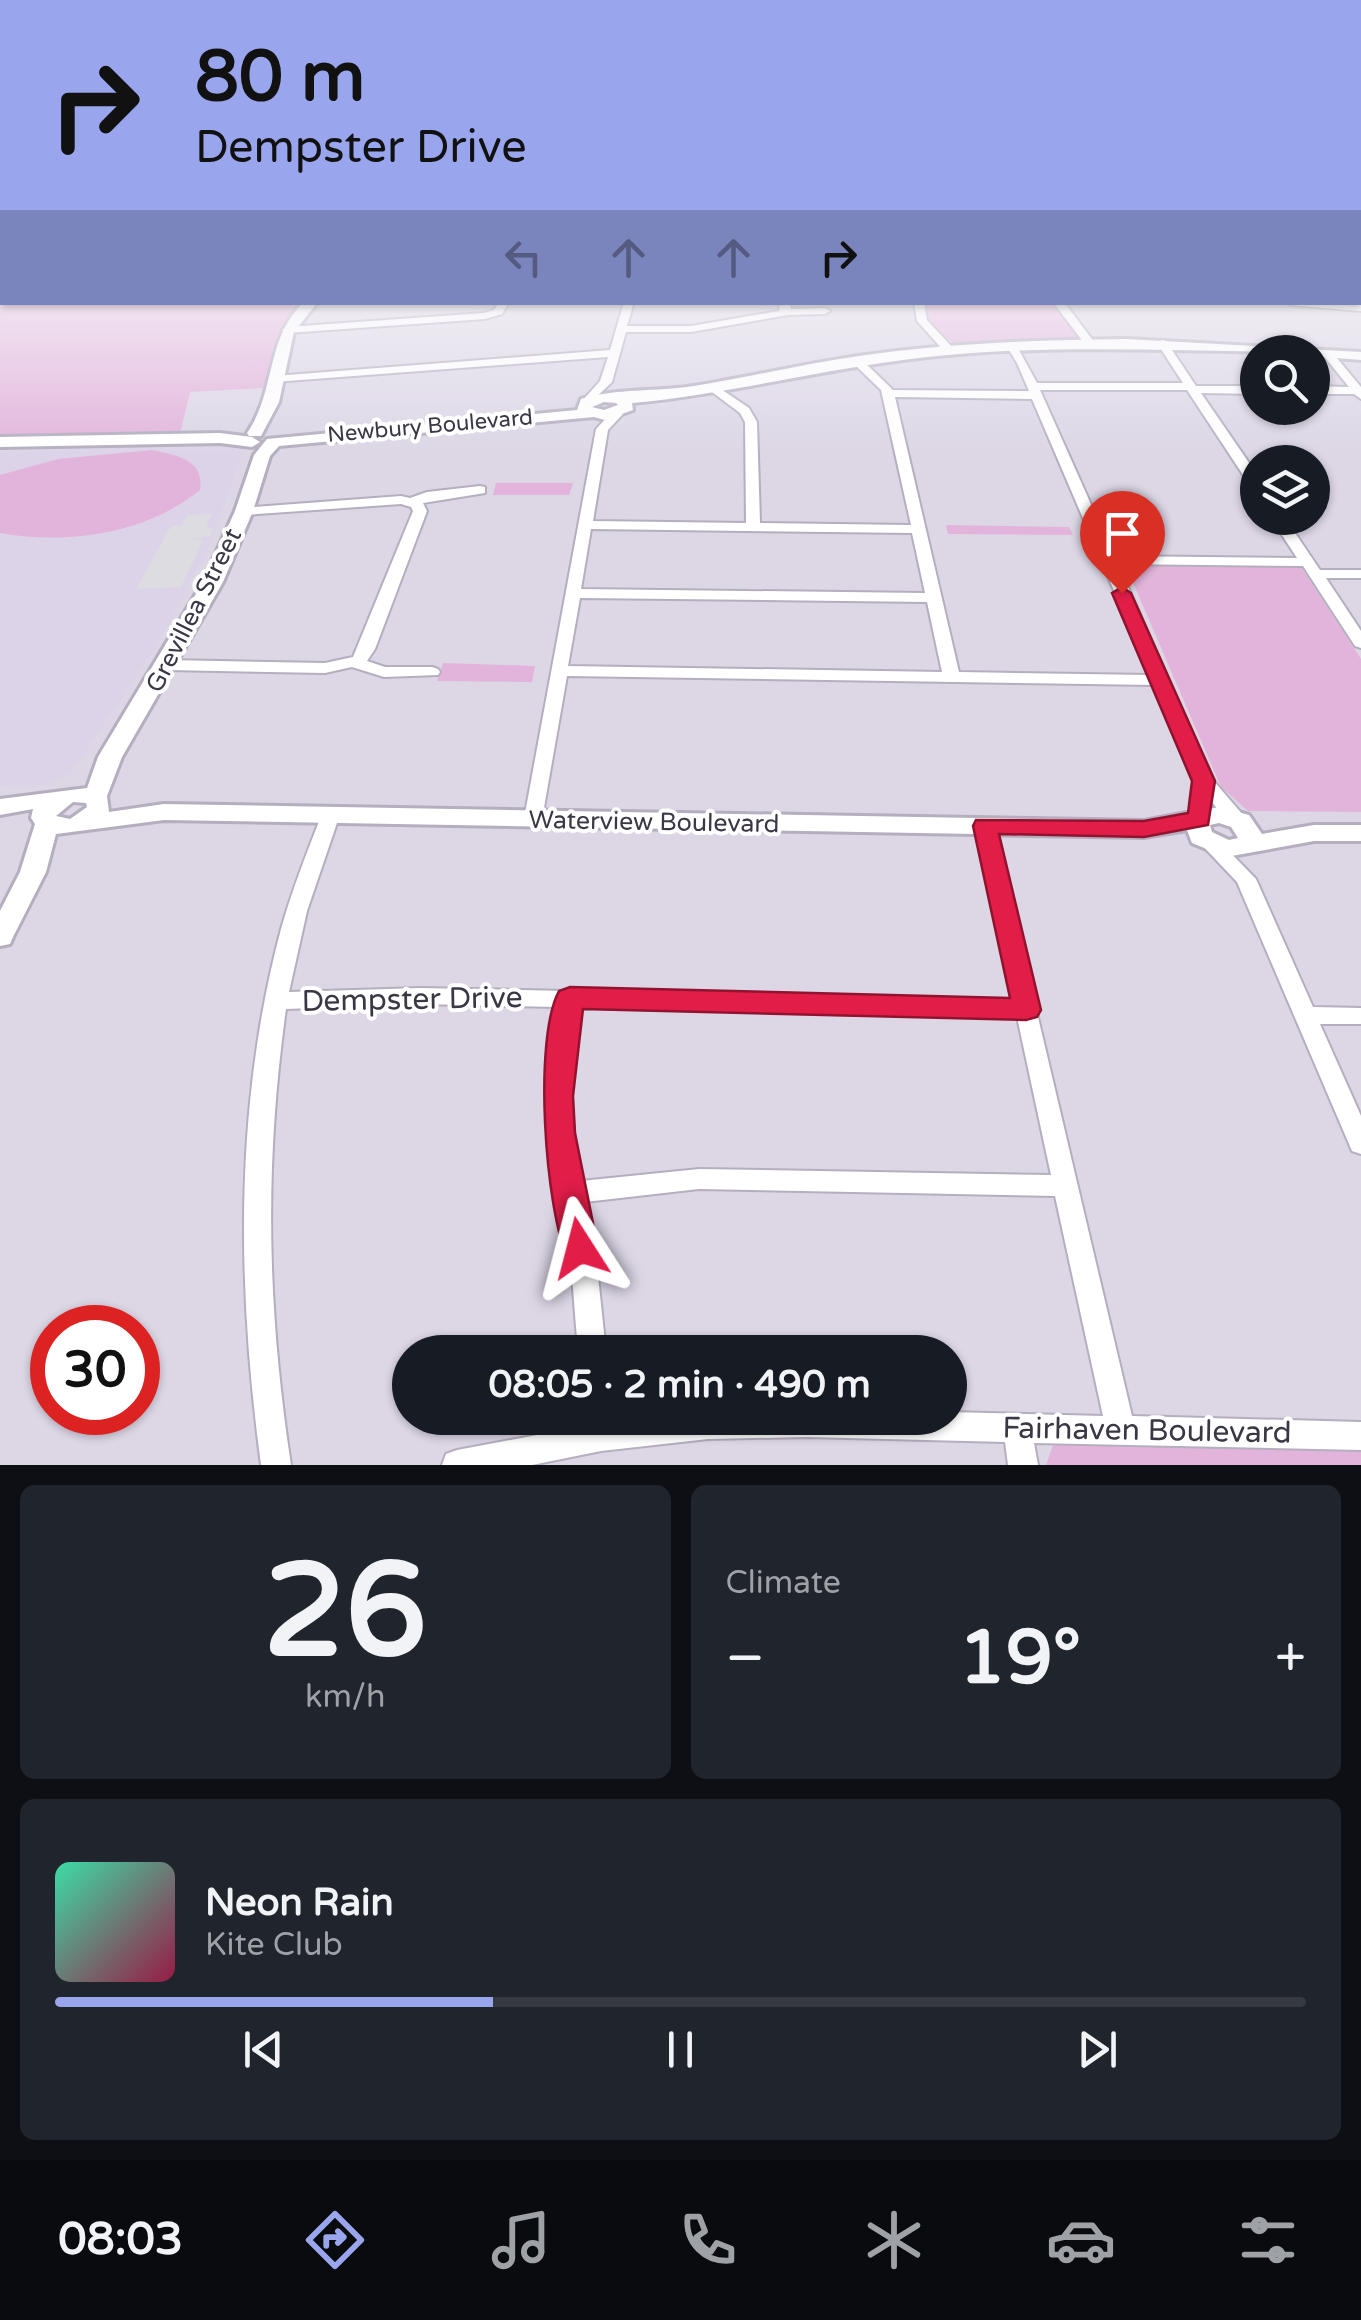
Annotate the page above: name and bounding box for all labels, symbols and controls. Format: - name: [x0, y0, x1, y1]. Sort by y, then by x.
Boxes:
- text: 80 m: [195, 36, 365, 120]
- icon: right: [30, 40, 160, 170]
- text: Dempster Drive: [195, 121, 527, 175]
- icon: left: [496, 230, 551, 285]
- icon: ahead: [601, 230, 656, 285]
- icon: ahead: [706, 230, 761, 285]
- icon: right: [811, 230, 866, 285]
- map controls: [1240, 335, 1330, 535]
- button: search: [1240, 335, 1330, 425]
- street label: Newbury Boulevard: [326, 404, 534, 448]
- button: layers: [1240, 445, 1330, 535]
- pin: [1080, 491, 1165, 594]
- icon: arrive: [1095, 506, 1150, 561]
- street label: Grevillea Street: [140, 523, 248, 698]
- street label: Waterview Boulevard: [528, 805, 780, 839]
- street label: Dempster Drive: [301, 979, 523, 1020]
- position arrow: [528, 1196, 632, 1300]
- speed limit sign: 30: [30, 1305, 160, 1435]
- text: 08:05 · 2 min · 490 m: [488, 1362, 871, 1408]
- street label: Fairhaven Boulevard: [1002, 1409, 1292, 1452]
- text: 26: [264, 1535, 427, 1691]
- text: Climate: [726, 1564, 841, 1602]
- text: 19°: [959, 1613, 1081, 1703]
- text: −: [726, 1626, 765, 1692]
- text: +: [1275, 1626, 1306, 1692]
- text: km/h: [305, 1678, 385, 1716]
- text: Neon Rain: [205, 1880, 394, 1926]
- text: Kite Club: [205, 1926, 343, 1964]
- icon: previous: [236, 2022, 291, 2077]
- icon: pause: [653, 2022, 708, 2077]
- icon: next: [1070, 2022, 1125, 2077]
- icon: directions: [300, 2205, 370, 2275]
- icon: music: [486, 2205, 556, 2275]
- icon: phone: [673, 2205, 743, 2275]
- icon: climate: [859, 2205, 929, 2275]
- icon: car: [1046, 2205, 1116, 2275]
- icon: filters: [1233, 2205, 1303, 2275]
- text: 08:03: [58, 2213, 183, 2267]

